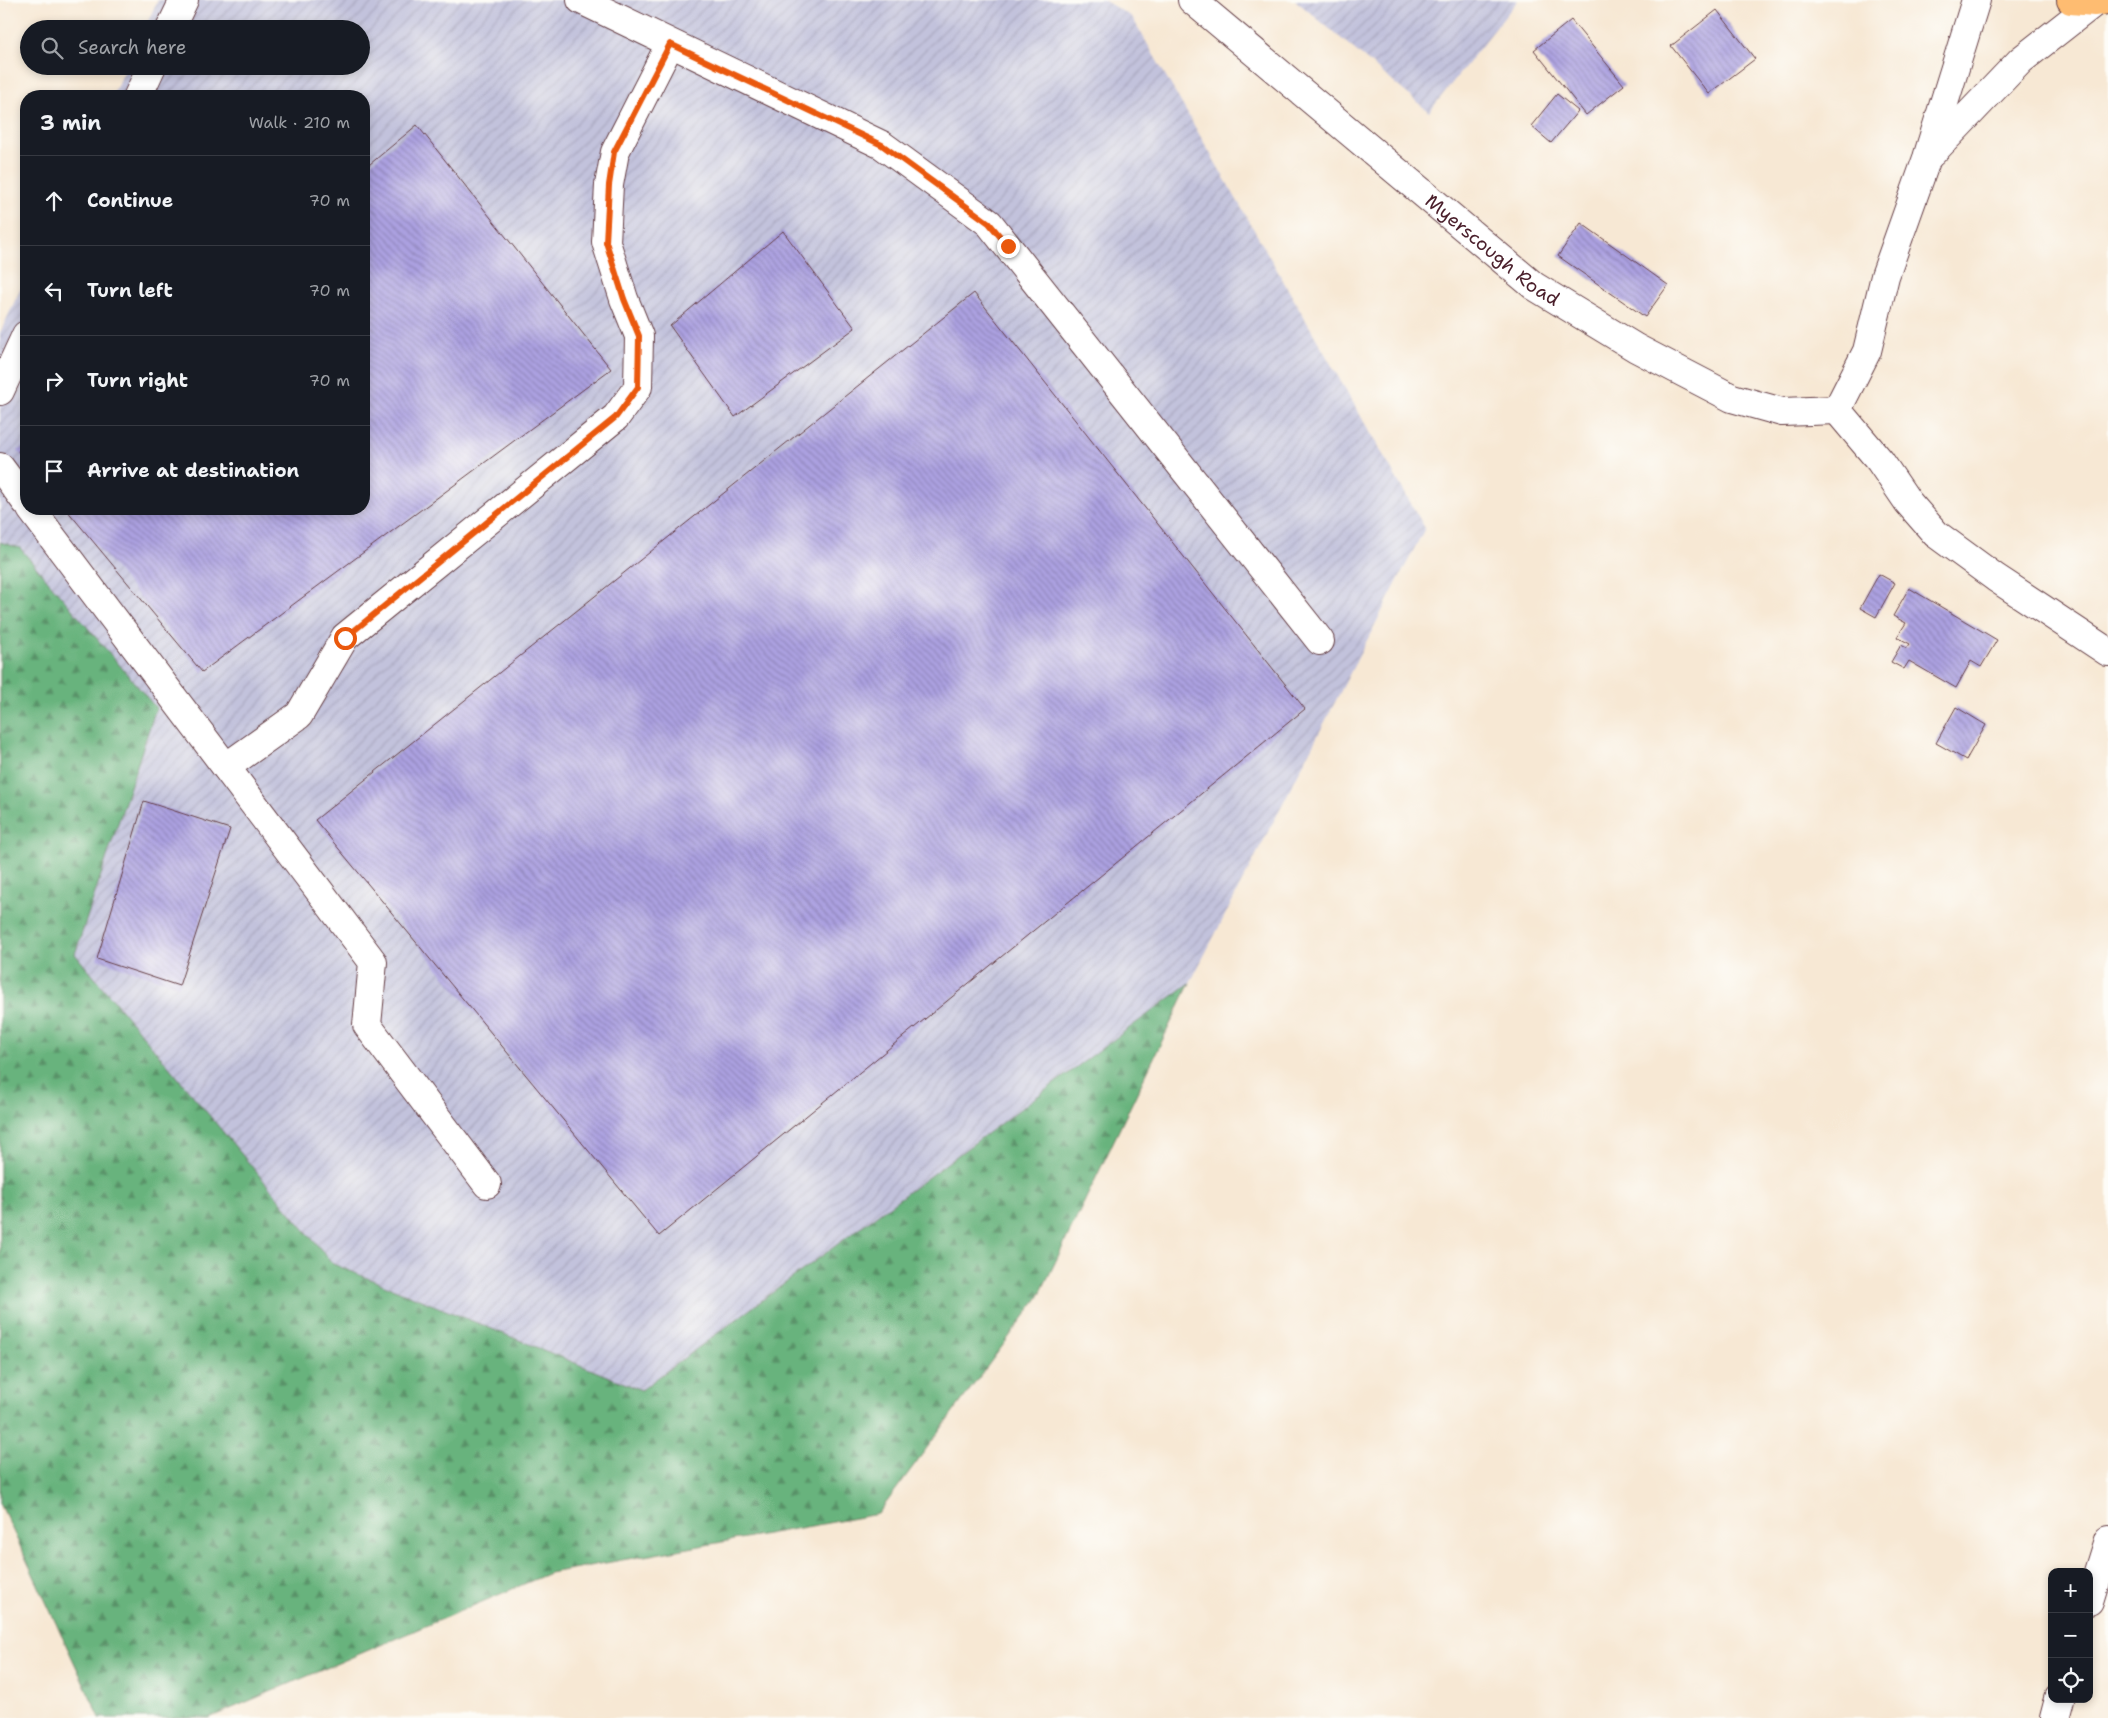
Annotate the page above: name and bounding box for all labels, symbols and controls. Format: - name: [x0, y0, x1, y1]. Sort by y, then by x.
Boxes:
- search box: [20, 20, 370, 75]
- icon: search: [38, 34, 66, 62]
- text: Search here: [78, 35, 187, 60]
- text: 3 min: [40, 109, 101, 137]
- text: Walk · 210 m: [249, 112, 350, 133]
- icon: ahead: [40, 187, 68, 215]
- text: Continue: [87, 188, 173, 213]
- street label: Myerscough Road: [1420, 188, 1564, 312]
- text: 70 m: [309, 190, 350, 211]
- route end: [997, 235, 1020, 258]
- icon: left: [40, 277, 68, 305]
- text: Turn left: [87, 278, 173, 303]
- text: 70 m: [309, 280, 350, 301]
- icon: right: [40, 367, 68, 395]
- text: Turn right: [87, 368, 188, 393]
- text: 70 m: [309, 370, 350, 391]
- icon: arrive: [40, 457, 68, 485]
- text: Arrive at destination: [87, 458, 299, 483]
- route start: [334, 627, 357, 650]
- map controls: [2048, 1568, 2093, 1703]
- button: +: [2048, 1568, 2093, 1613]
- button: −: [2048, 1613, 2093, 1658]
- button: locate: [2048, 1658, 2093, 1703]

